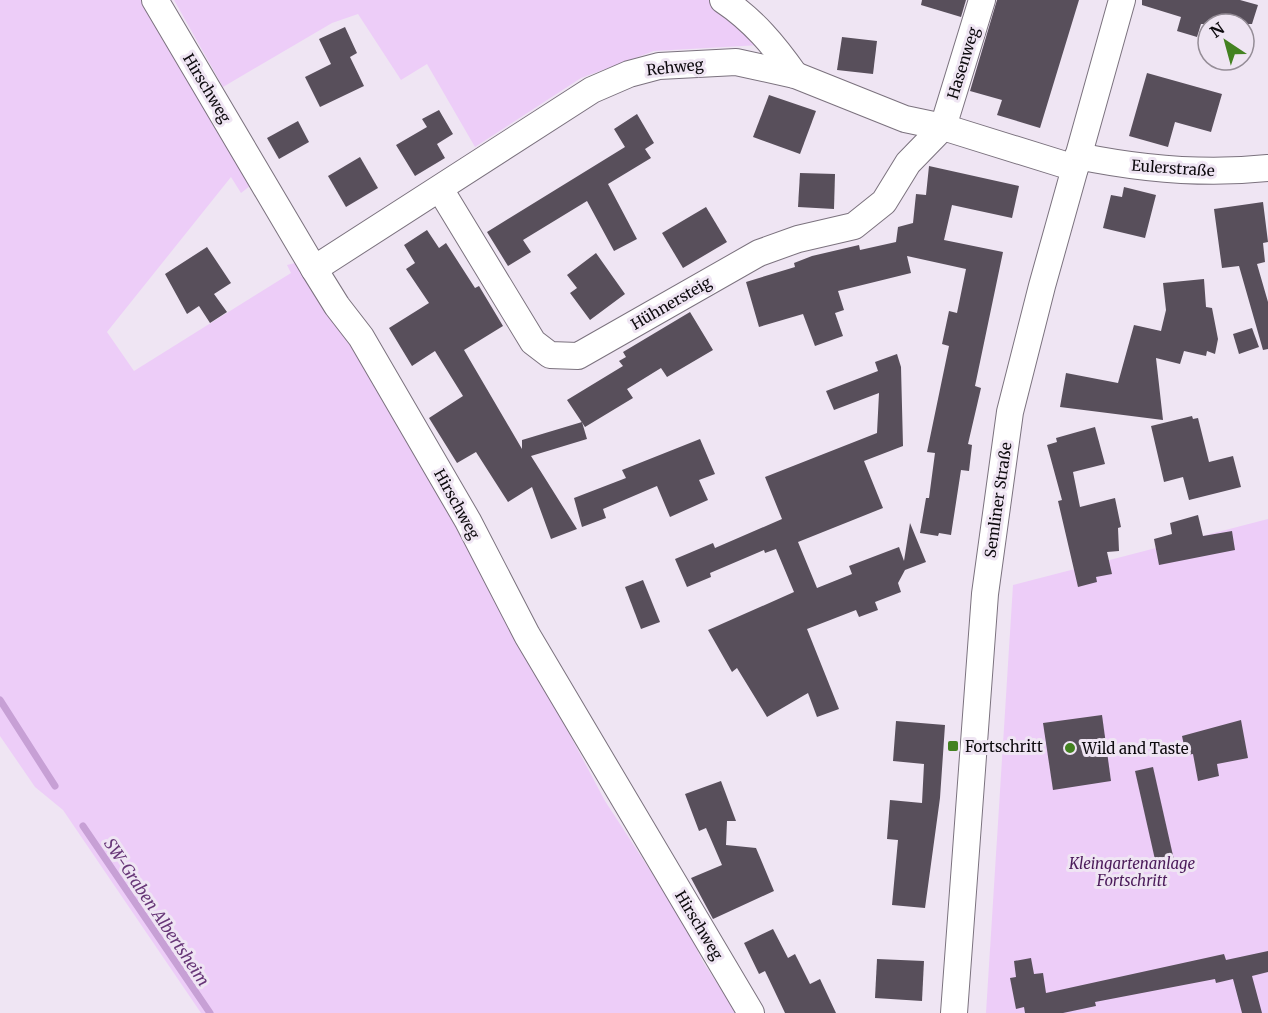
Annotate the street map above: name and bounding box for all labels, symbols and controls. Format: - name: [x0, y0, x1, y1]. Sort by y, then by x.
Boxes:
- north arrow: [1196, 12, 1256, 72]
- text: N: [1206, 18, 1228, 42]
- street label: Hasenweg: [943, 25, 983, 101]
- street label: Hirschweg: [179, 50, 235, 126]
- street label: Rehweg: [646, 55, 704, 79]
- street label: Eulerstraße: [1131, 156, 1215, 180]
- street label: Hühnersteig: [627, 272, 715, 334]
- street label: Semliner Straße: [980, 441, 1016, 559]
- street label: Hirschweg: [430, 466, 484, 542]
- place label: Fortschritt: [965, 737, 1043, 756]
- marker: Fortschritt: [946, 739, 960, 753]
- place label: Wild and Taste: [1081, 739, 1189, 758]
- marker: Wild and Taste: [1063, 741, 1077, 755]
- water label: SW-Graben Albertsheim: [100, 834, 214, 990]
- park label: Kleingartenanlage Fortschritt: [1068, 854, 1195, 890]
- street label: Hirschweg: [671, 887, 727, 963]

